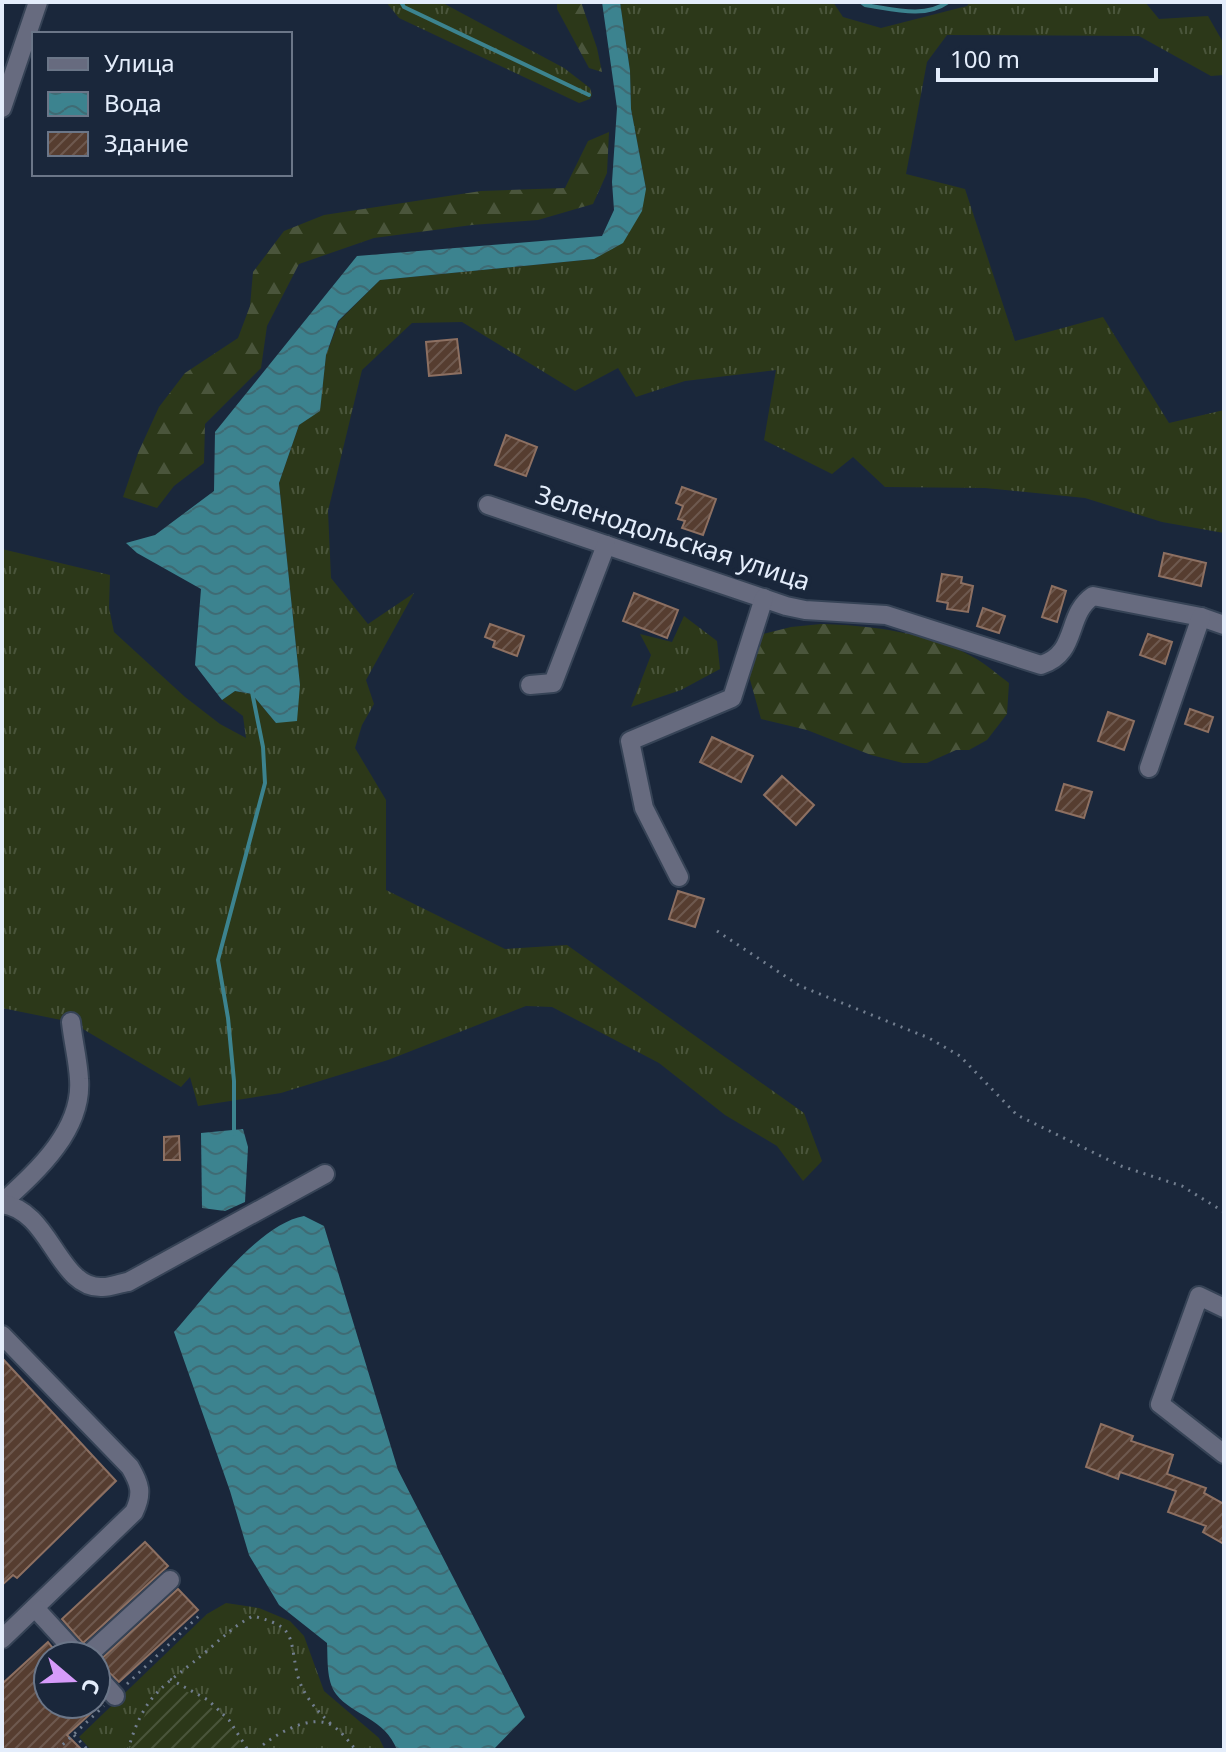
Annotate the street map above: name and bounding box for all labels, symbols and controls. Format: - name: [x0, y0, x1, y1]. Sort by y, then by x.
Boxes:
- legend: [32, 32, 292, 176]
- scale bar: [938, 32, 1156, 82]
- text: 100 m: [950, 42, 1020, 75]
- text: Улица: [104, 46, 175, 79]
- text: Вода: [104, 86, 162, 119]
- text: Здание: [104, 126, 189, 159]
- street label: Зеленодольская улица: [531, 476, 815, 598]
- north arrow: [32, 1640, 112, 1720]
- text: С: [75, 1675, 108, 1698]

